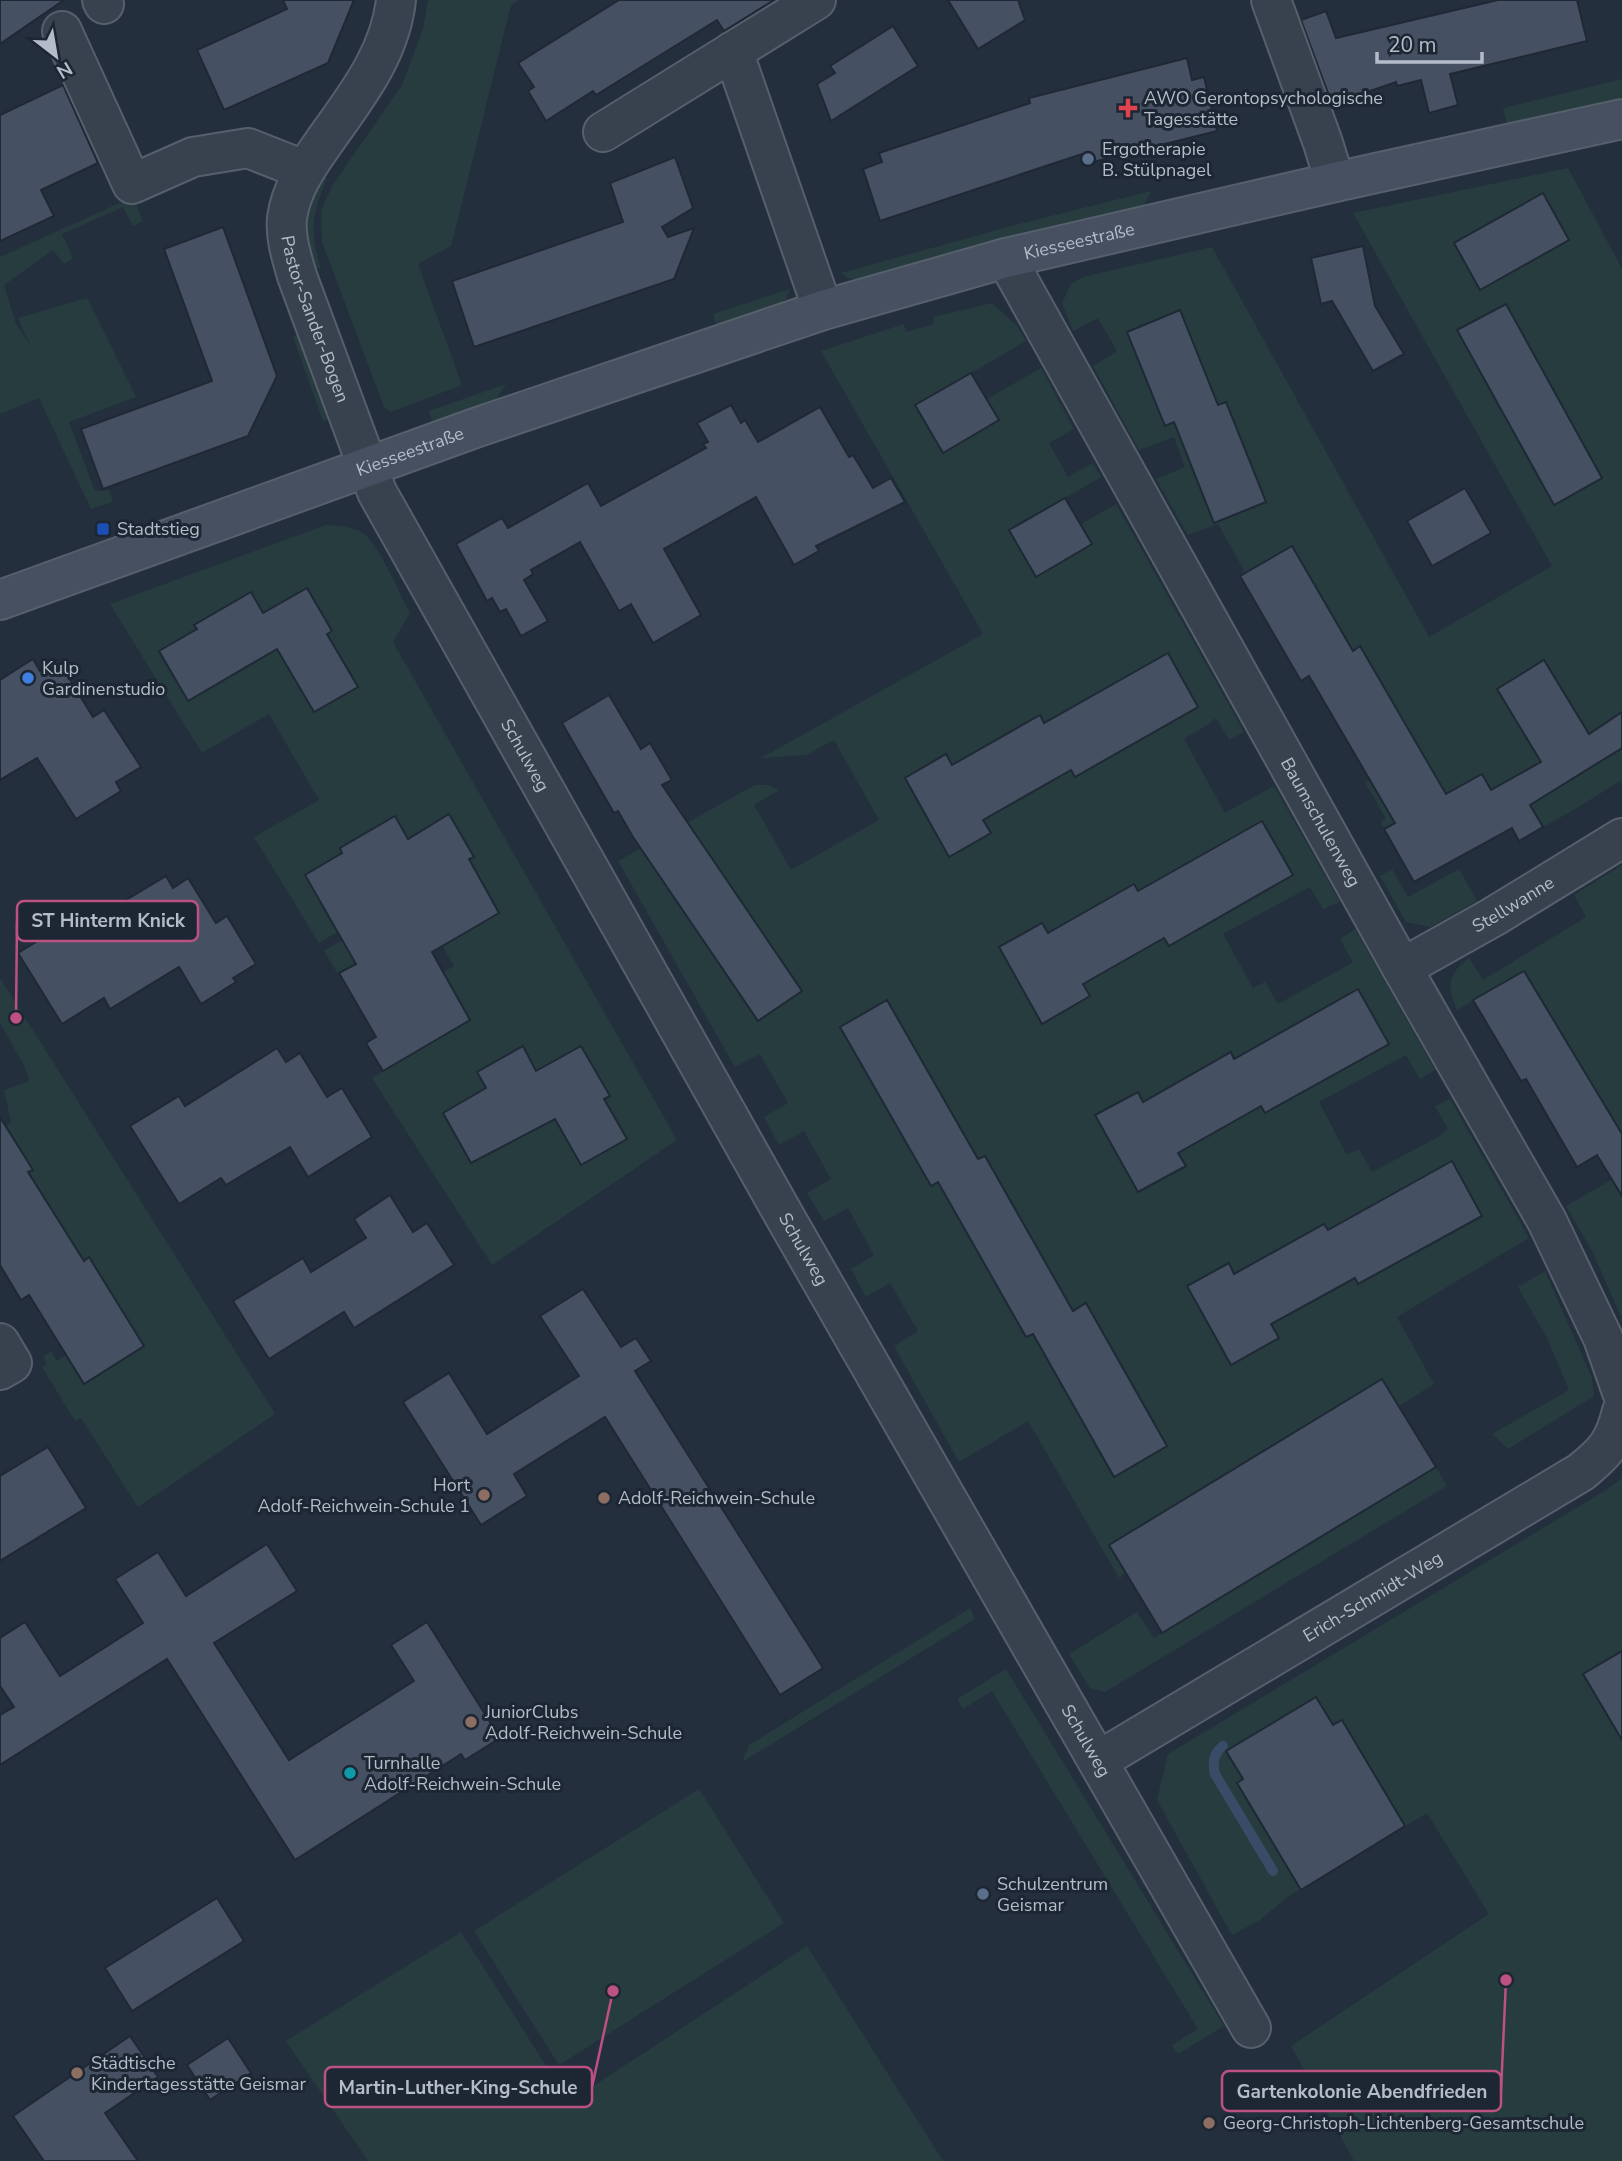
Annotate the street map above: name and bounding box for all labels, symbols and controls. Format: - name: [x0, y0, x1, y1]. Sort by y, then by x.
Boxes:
- north arrow: [21, 21, 91, 91]
- scale bar: [1377, 21, 1482, 65]
- text: 20 m: [1388, 31, 1437, 59]
- text: N: [51, 55, 77, 85]
- place label: AWO Gerontopsychologische Tagesstätte: [1144, 86, 1383, 131]
- marker: AWO Gerontopsychologische Tagesstätte: [1118, 98, 1138, 118]
- place label: Ergotherapie B. Stülpnagel: [1102, 137, 1212, 182]
- marker: Ergotherapie B. Stülpnagel: [1080, 151, 1096, 167]
- street label: Kiesseestraße: [1021, 217, 1137, 265]
- street label: Pastor-Sander-Bogen: [275, 234, 355, 406]
- street label: Kiesseestraße: [353, 421, 467, 482]
- place label: Stadtstieg: [117, 517, 200, 541]
- marker: Stadtstieg: [95, 521, 111, 537]
- place label: Kulp Gardinenstudio: [42, 656, 165, 701]
- marker: Kulp Gardinenstudio: [20, 670, 36, 686]
- street label: Schulweg: [495, 714, 555, 796]
- street label: Baumschulenweg: [1275, 753, 1366, 891]
- street label: Stellwanne: [1468, 870, 1559, 938]
- callout: ST Hinterm Knick: [17, 901, 198, 941]
- text: ST Hinterm Knick: [31, 908, 186, 934]
- street label: Schulweg: [773, 1208, 834, 1290]
- place label: Hort Adolf-Reichwein-Schule 1: [258, 1473, 471, 1518]
- place label: Adolf-Reichwein-Schule: [618, 1486, 815, 1510]
- marker: Hort Adolf-Reichwein-Schule 1: [476, 1487, 492, 1503]
- marker: Adolf-Reichwein-Schule: [596, 1490, 612, 1506]
- street label: Erich-Schmidt-Weg: [1298, 1546, 1447, 1648]
- place label: JuniorClubs Adolf-Reichwein-Schule: [484, 1700, 682, 1745]
- street label: Schulweg: [1056, 1700, 1116, 1781]
- marker: JuniorClubs Adolf-Reichwein-Schule: [463, 1714, 479, 1730]
- place label: Turnhalle Adolf-Reichwein-Schule: [364, 1751, 561, 1796]
- marker: Turnhalle Adolf-Reichwein-Schule: [342, 1765, 358, 1781]
- place label: Schulzentrum Geismar: [997, 1872, 1108, 1917]
- marker: Schulzentrum Geismar: [975, 1886, 991, 1902]
- place label: Städtische Kindertagesstätte Geismar: [91, 2051, 307, 2096]
- marker: Städtische Kindertagesstätte Geismar: [69, 2065, 85, 2081]
- callout: Martin-Luther-King-Schule: [325, 2067, 592, 2107]
- callout: Gartenkolonie Abendfrieden: [1222, 2071, 1501, 2111]
- text: Martin-Luther-King-Schule: [338, 2075, 578, 2101]
- text: Gartenkolonie Abendfrieden: [1237, 2079, 1487, 2105]
- place label: Georg-Christoph-Lichtenberg-Gesamtschule: [1223, 2111, 1584, 2135]
- marker: Georg-Christoph-Lichtenberg-Gesamtschule: [1201, 2115, 1217, 2131]

